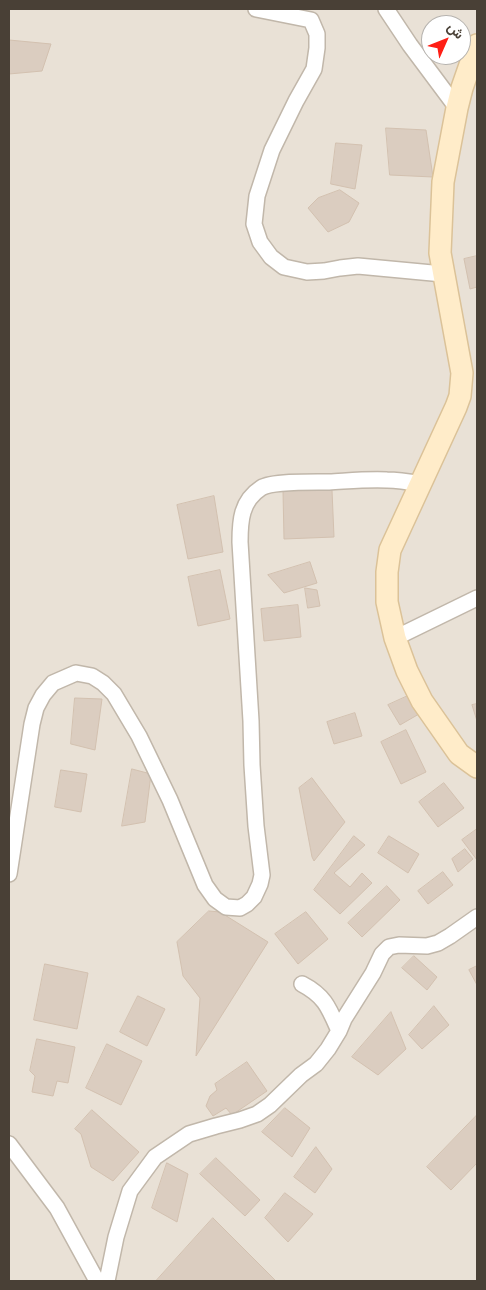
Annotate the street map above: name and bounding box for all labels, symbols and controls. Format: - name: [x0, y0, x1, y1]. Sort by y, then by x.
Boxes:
- north arrow: [421, 15, 471, 65]
- text: ش: [443, 17, 470, 43]

